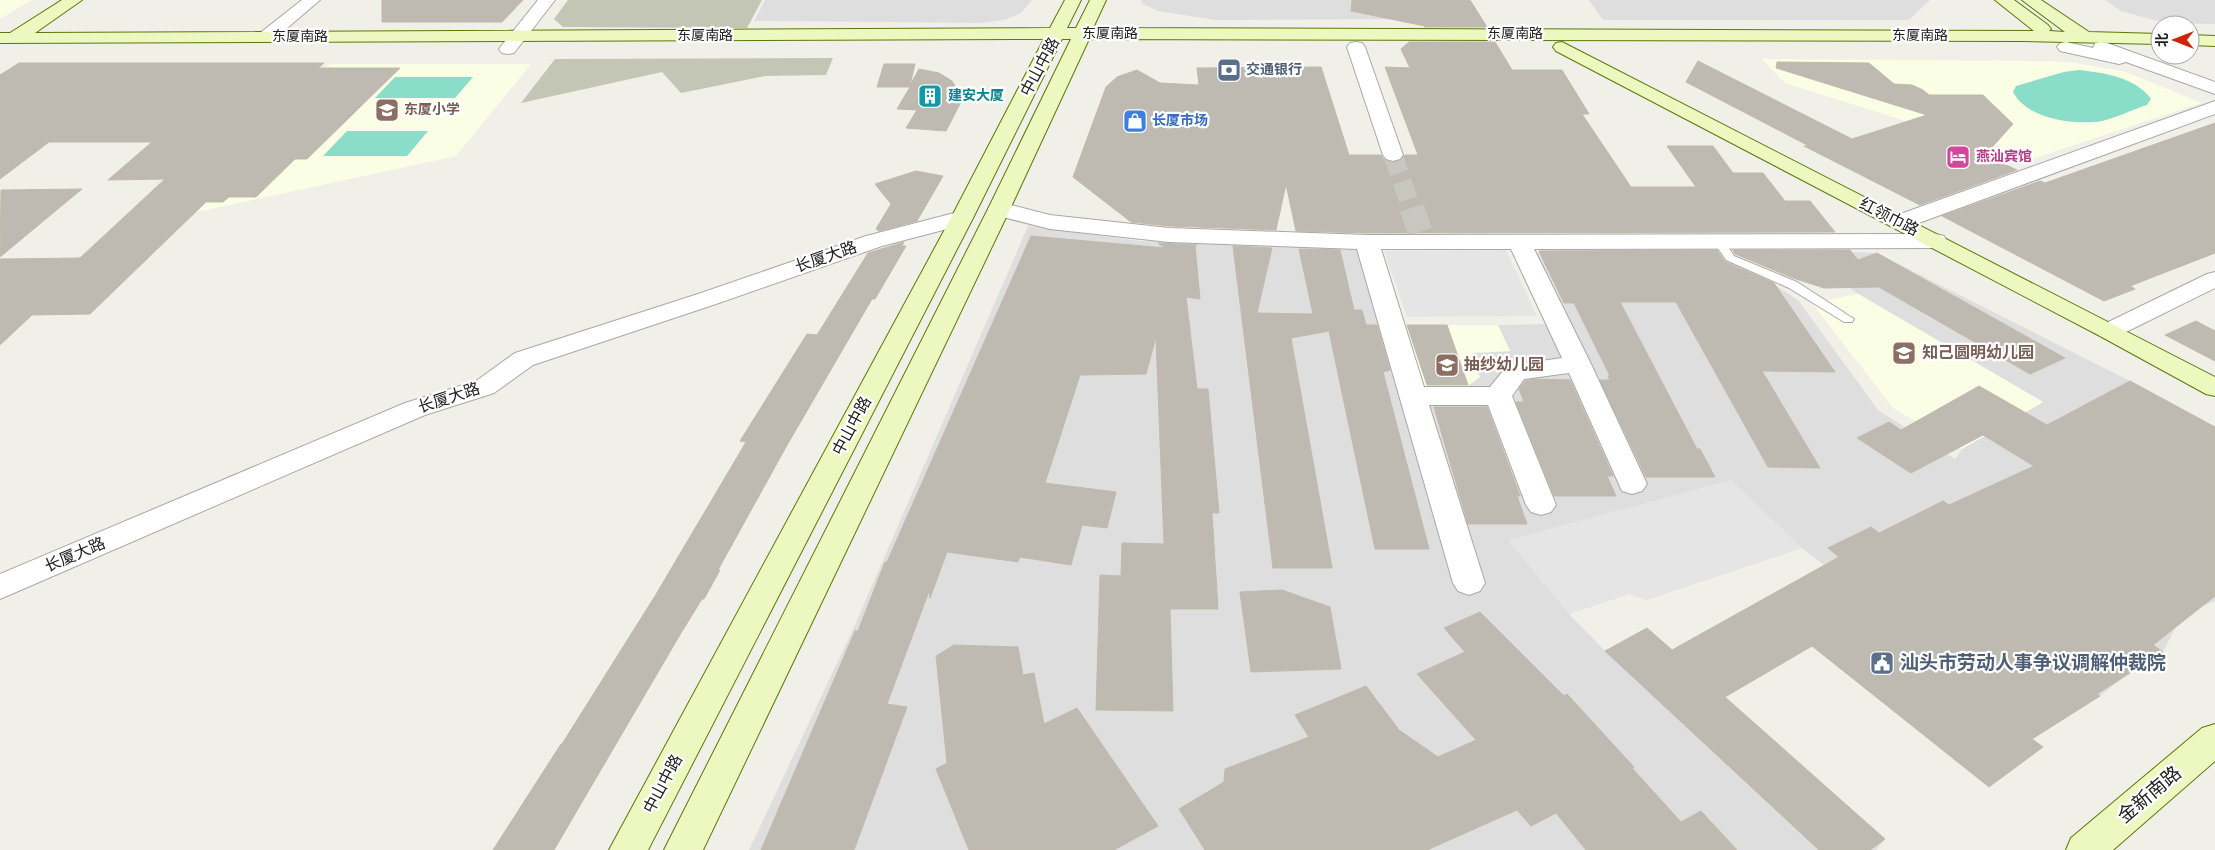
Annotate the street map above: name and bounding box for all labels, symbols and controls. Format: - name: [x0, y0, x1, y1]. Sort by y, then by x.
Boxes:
- north arrow: [2150, 15, 2200, 65]
- street label: 东厦南路: [1082, 24, 1138, 44]
- street label: 东厦南路: [1487, 24, 1543, 44]
- street label: 东厦南路: [677, 26, 733, 46]
- street label: 东厦南路: [1892, 26, 1948, 46]
- street label: 东厦南路: [272, 27, 328, 47]
- text: 北: [2153, 33, 2173, 47]
- street label: 中山中路: [1015, 34, 1065, 100]
- bank icon: 交通银行: [1216, 57, 1242, 83]
- place label: 交通银行: [1246, 60, 1302, 80]
- building icon: 建安大厦: [917, 83, 943, 109]
- place label: 建安大厦: [948, 86, 1004, 106]
- school or university icon: 东厦小学: [374, 97, 400, 123]
- place label: 东厦小学: [404, 100, 460, 120]
- shop icon: 长厦市场: [1122, 108, 1148, 134]
- place label: 长厦市场: [1152, 111, 1208, 131]
- hotel icon: 燕汕宾馆: [1945, 144, 1971, 170]
- place label: 燕汕宾馆: [1976, 147, 2032, 167]
- street label: 红领巾路: [1855, 193, 1923, 241]
- street label: 长厦大路: [792, 236, 860, 278]
- school or university icon: 知己圆明幼儿园: [1891, 340, 1917, 366]
- place label: 知己圆明幼儿园: [1922, 342, 2034, 364]
- school or university icon: 抽纱幼儿园: [1434, 352, 1460, 378]
- place label: 抽纱幼儿园: [1464, 354, 1544, 376]
- street label: 长厦大路: [415, 378, 483, 418]
- street label: 中山中路: [827, 393, 877, 459]
- street label: 长厦大路: [41, 532, 109, 578]
- public building icon: 汕头市劳动人事争议调解仲裁院: [1869, 650, 1895, 676]
- place label: 汕头市劳动人事争议调解仲裁院: [1900, 650, 2166, 677]
- street label: 中山中路: [638, 751, 688, 817]
- street label: 金新南路: [2112, 760, 2188, 830]

